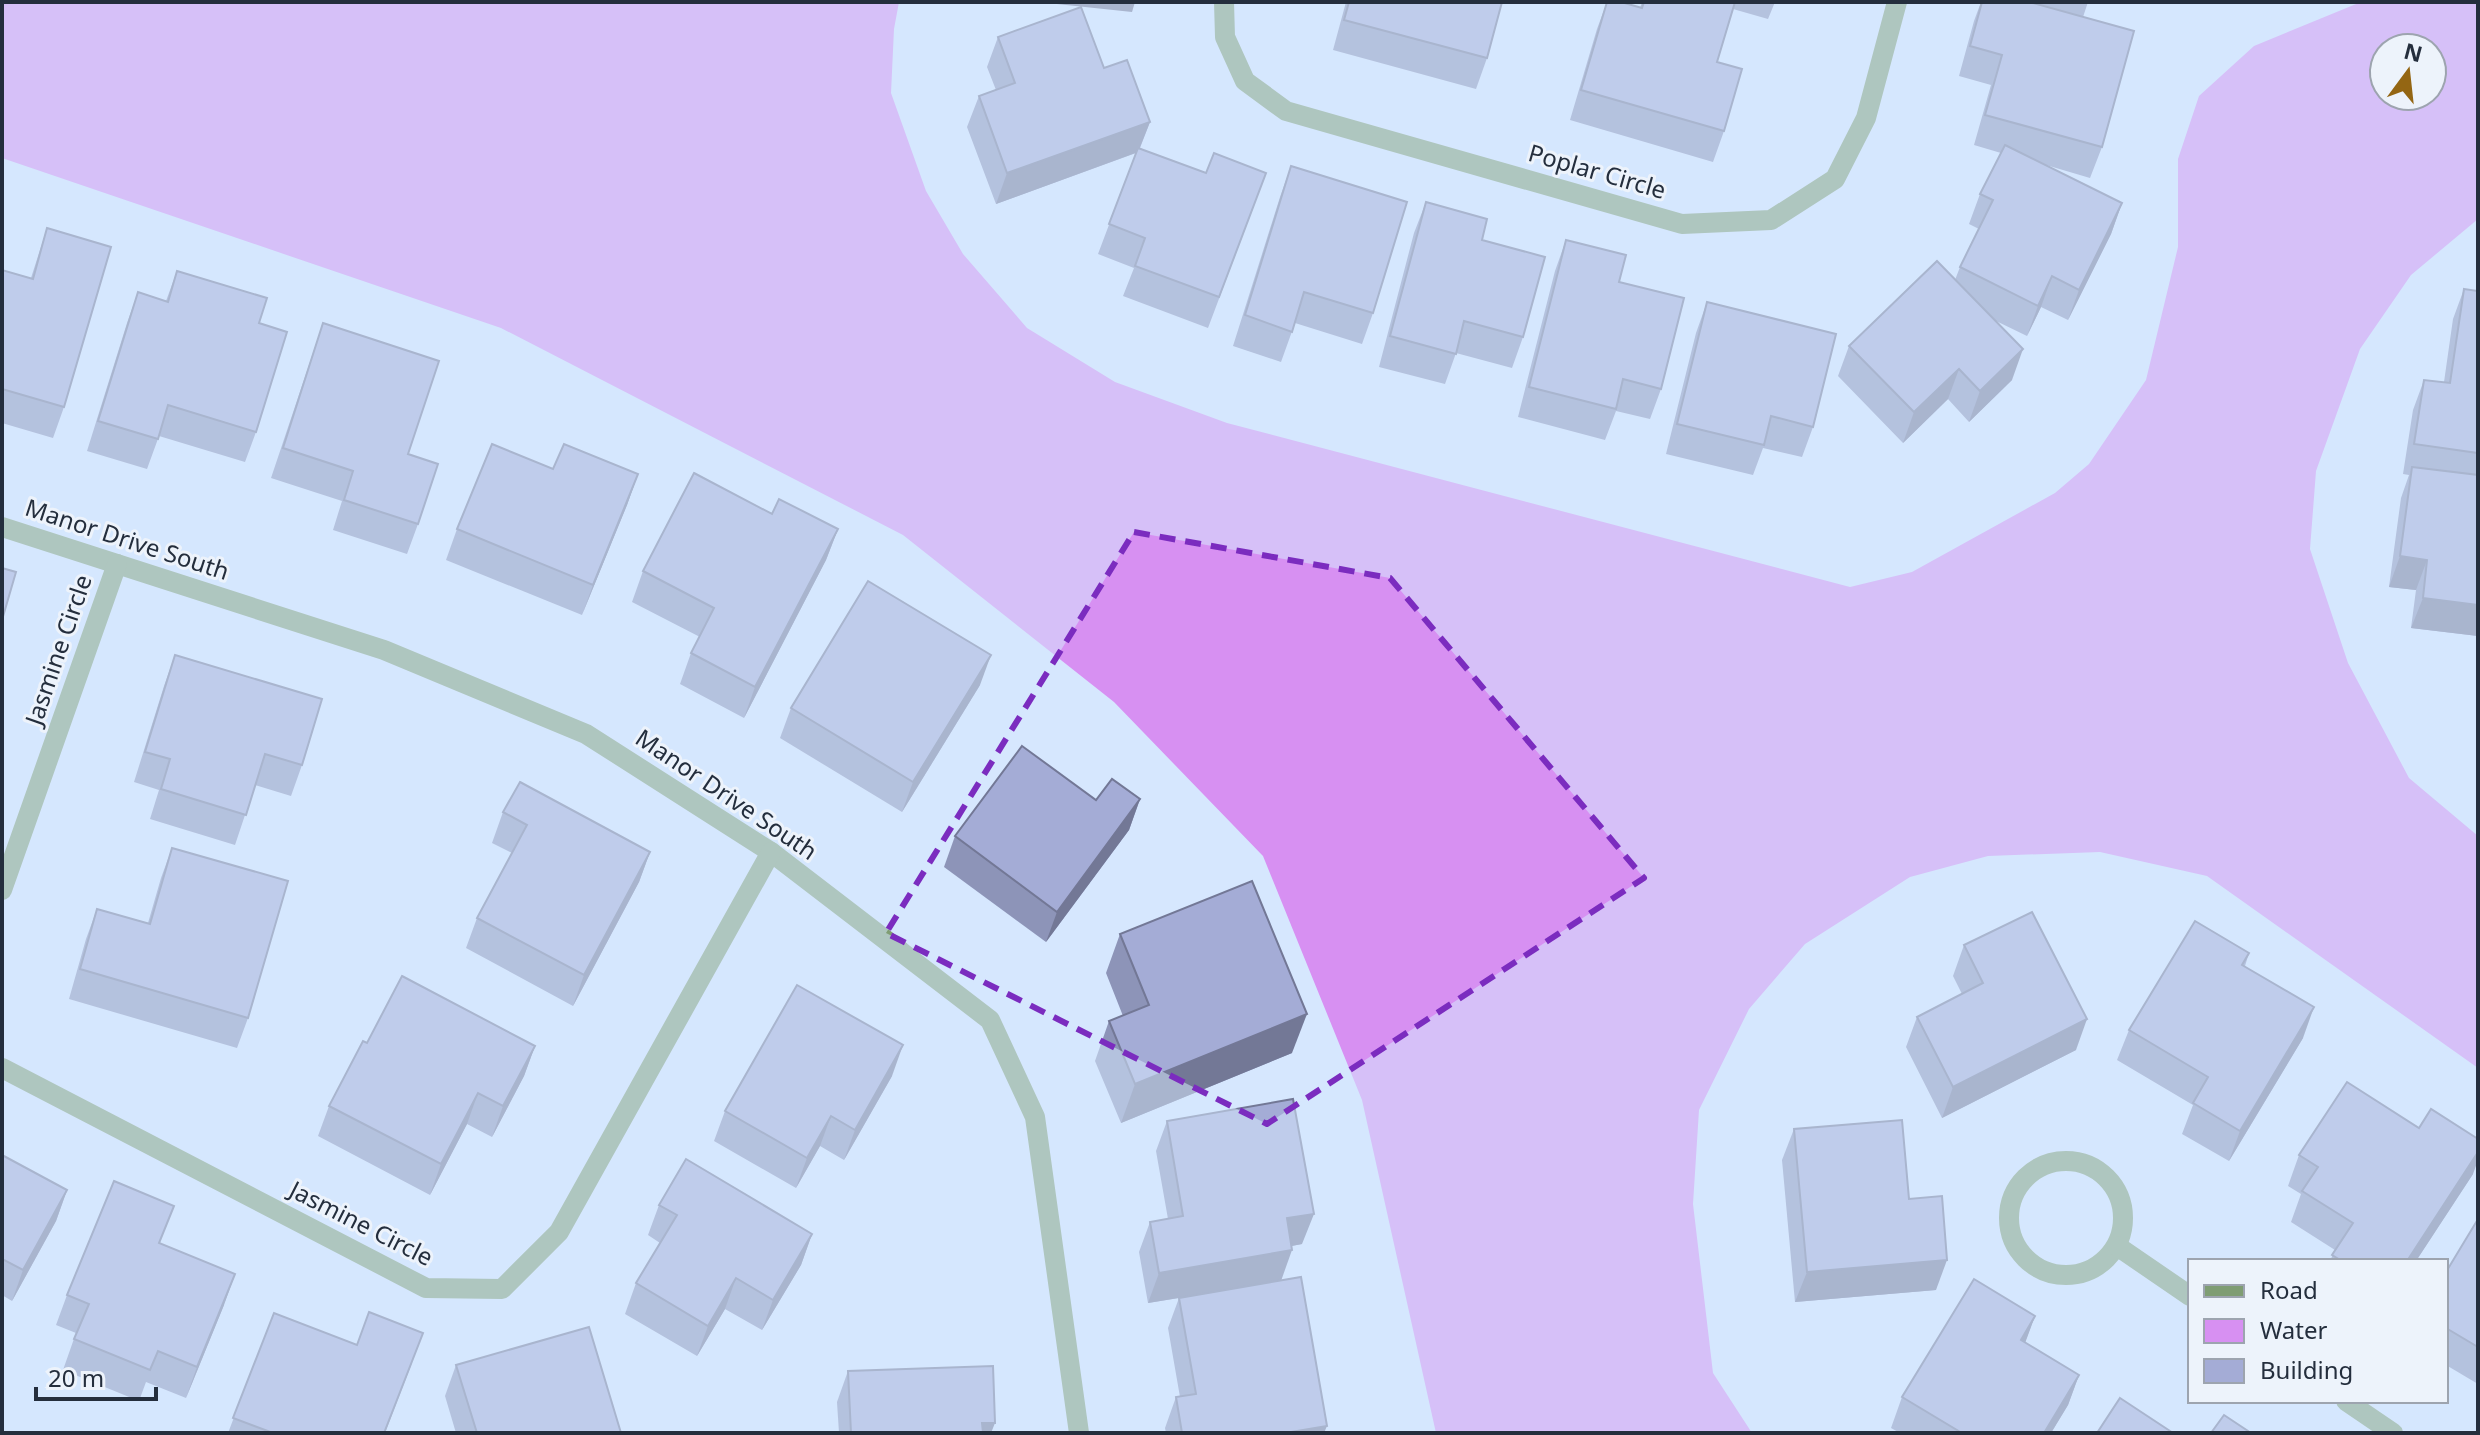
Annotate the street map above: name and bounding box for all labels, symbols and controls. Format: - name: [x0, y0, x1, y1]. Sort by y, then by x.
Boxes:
- north arrow: [2368, 32, 2448, 112]
- text: N: [2401, 35, 2426, 69]
- street label: Poplar Circle: [1525, 135, 1670, 206]
- street label: Manor Drive South: [21, 490, 234, 587]
- street label: Jasmine Circle: [16, 570, 99, 731]
- street label: Manor Drive South: [630, 721, 824, 867]
- street label: Jasmine Circle: [283, 1171, 439, 1273]
- legend: [2188, 1259, 2448, 1403]
- text: Road: [2260, 1273, 2318, 1306]
- text: Water: [2260, 1313, 2328, 1346]
- scale bar: [36, 1351, 156, 1401]
- text: Building: [2260, 1353, 2353, 1386]
- text: 20 m: [48, 1361, 104, 1394]

